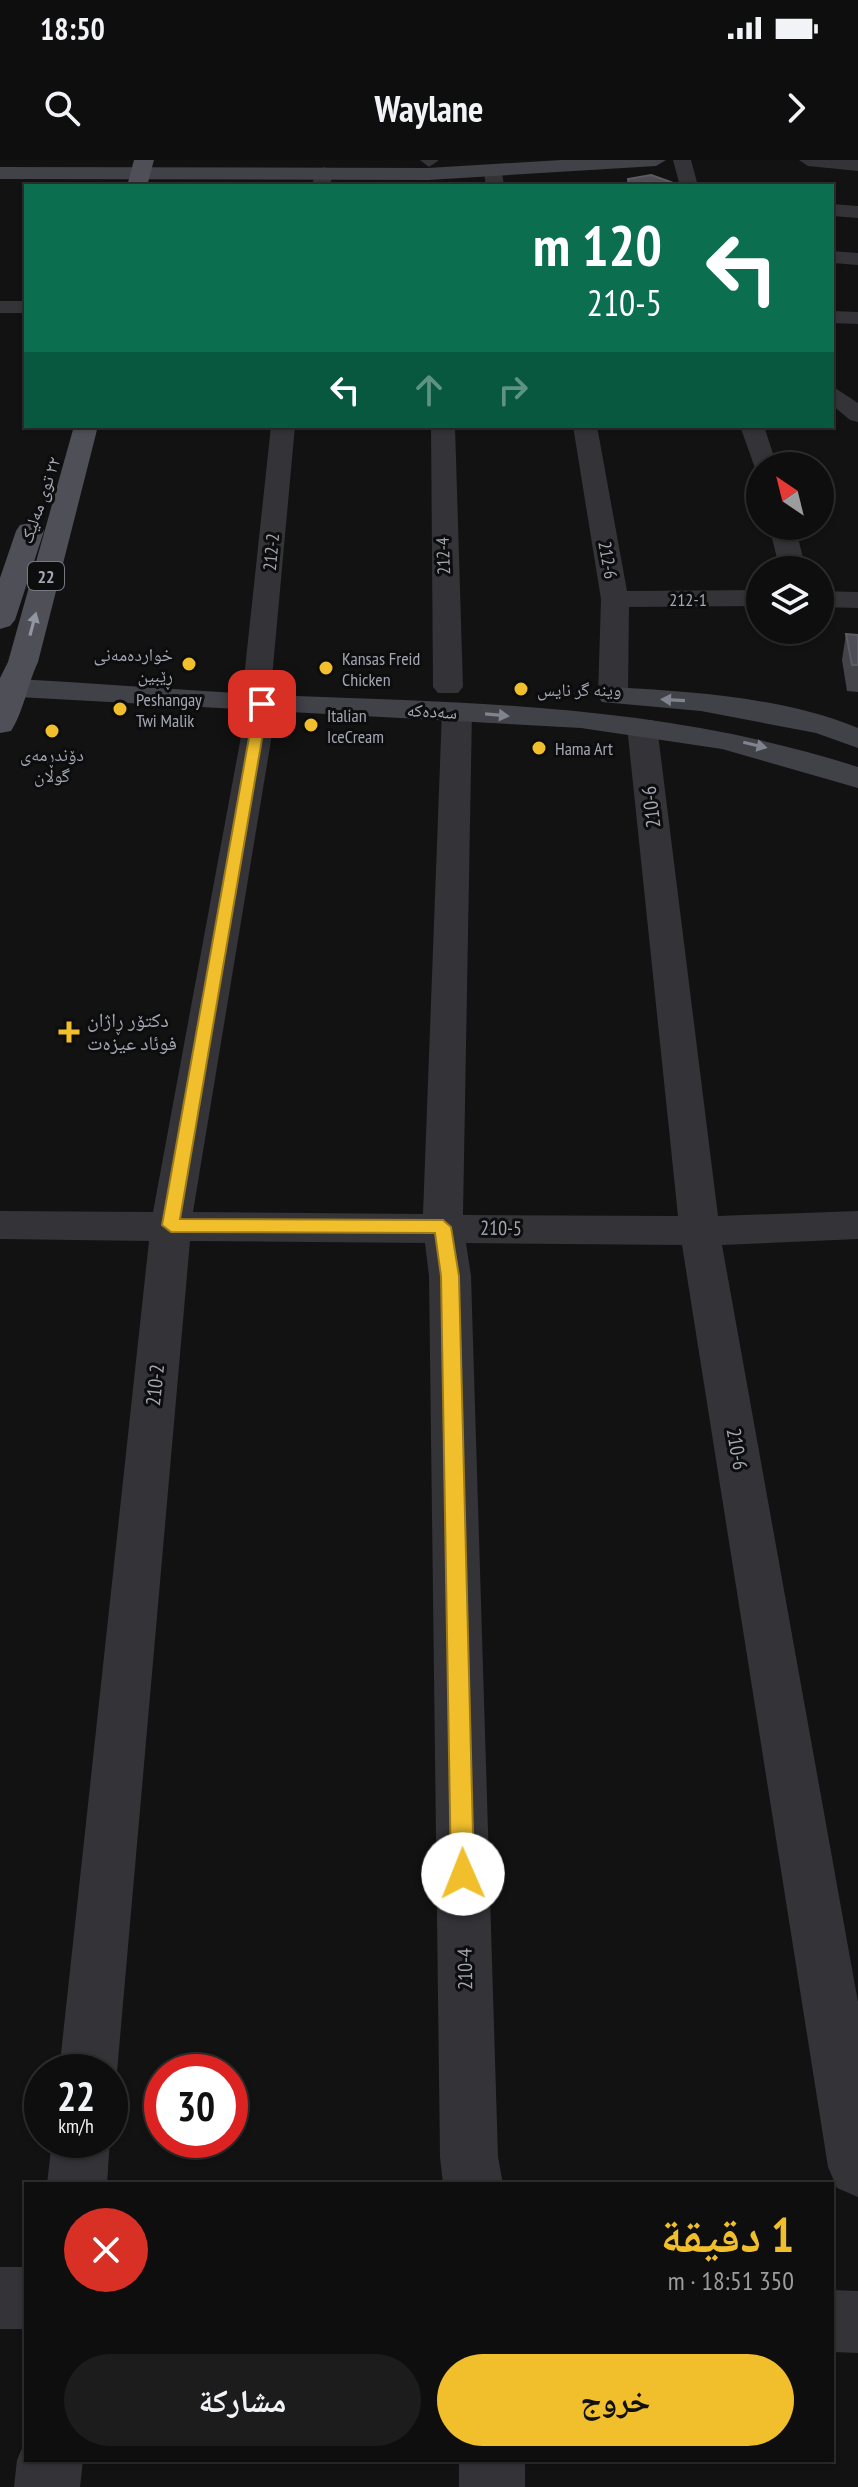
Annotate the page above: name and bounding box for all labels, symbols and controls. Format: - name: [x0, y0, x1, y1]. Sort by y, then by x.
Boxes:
- text: 18:50: [40, 9, 105, 48]
- text: Waylane: [375, 85, 483, 132]
- icon: search: [40, 86, 84, 130]
- icon: forward: [774, 86, 818, 130]
- text: 120 m: [533, 209, 662, 281]
- icon: left: [690, 216, 794, 320]
- text: 210-5: [587, 279, 662, 326]
- icon: left: [323, 368, 367, 412]
- icon: ahead: [407, 368, 451, 412]
- icon: right: [491, 368, 535, 412]
- north arrow: [746, 452, 834, 540]
- map controls: [746, 452, 834, 644]
- street label: ٢٢ توی مەلیک: [14, 454, 66, 546]
- street label: 212-2: [258, 532, 284, 572]
- street label: 212-4: [431, 537, 455, 575]
- street label: 212-6: [593, 539, 623, 581]
- button: layers: [746, 556, 834, 644]
- road number: 22: [28, 562, 64, 590]
- street label: 212-1: [669, 588, 707, 611]
- one-way arrow: [28, 611, 40, 636]
- place label: خواردە‌مە‌نی ڕێبین: [93, 643, 173, 689]
- place label: Kansas Freid Chicken: [342, 647, 420, 691]
- marker: خواردە‌مە‌نی ڕێبین: [180, 655, 198, 673]
- marker: Kansas Freid Chicken: [317, 659, 335, 677]
- pin: [228, 670, 296, 738]
- place label: وینه گر نایس: [537, 678, 621, 701]
- marker: وینه گر نایس: [512, 680, 530, 698]
- icon: arrive: [240, 682, 284, 726]
- place label: Peshangay Twi Malik: [136, 688, 202, 732]
- one-way arrow: [660, 693, 685, 706]
- street label: سەدەکە: [406, 698, 458, 724]
- marker: Peshangay Twi Malik: [111, 700, 129, 718]
- place label: Italian IceCream: [327, 704, 384, 748]
- one-way arrow: [485, 708, 510, 721]
- marker: Italian IceCream: [302, 716, 320, 734]
- marker: دۆندرمەی گوڵان: [43, 722, 61, 740]
- place label: Hama Art: [555, 737, 613, 760]
- marker: Hama Art: [530, 739, 548, 757]
- one-way arrow: [743, 739, 768, 752]
- place label: دۆندرمەی گوڵان: [20, 743, 84, 787]
- street label: 210-6: [636, 785, 666, 829]
- place label: دکتۆر ڕاژان فوئاد عیزەت: [87, 1007, 177, 1056]
- marker: دکتۆر ڕاژان فوئاد عیزەت: [58, 1021, 80, 1043]
- street label: 210-5: [480, 1215, 522, 1241]
- street label: 210-2: [140, 1363, 170, 1407]
- street label: 210-6: [721, 1426, 753, 1472]
- position arrow: [421, 1832, 505, 1916]
- street label: 210-4: [452, 1948, 478, 1990]
- speed limit sign: 30: [144, 2054, 248, 2158]
- text: 22: [57, 2070, 95, 2122]
- text: km/h: [58, 2113, 94, 2139]
- text: 1 دقيقة: [660, 2203, 794, 2265]
- button: close: [64, 2208, 148, 2292]
- text: 350 m · 18:51: [668, 2264, 794, 2297]
- button: مشاركة: [64, 2354, 421, 2446]
- button: خروج: [437, 2354, 794, 2446]

